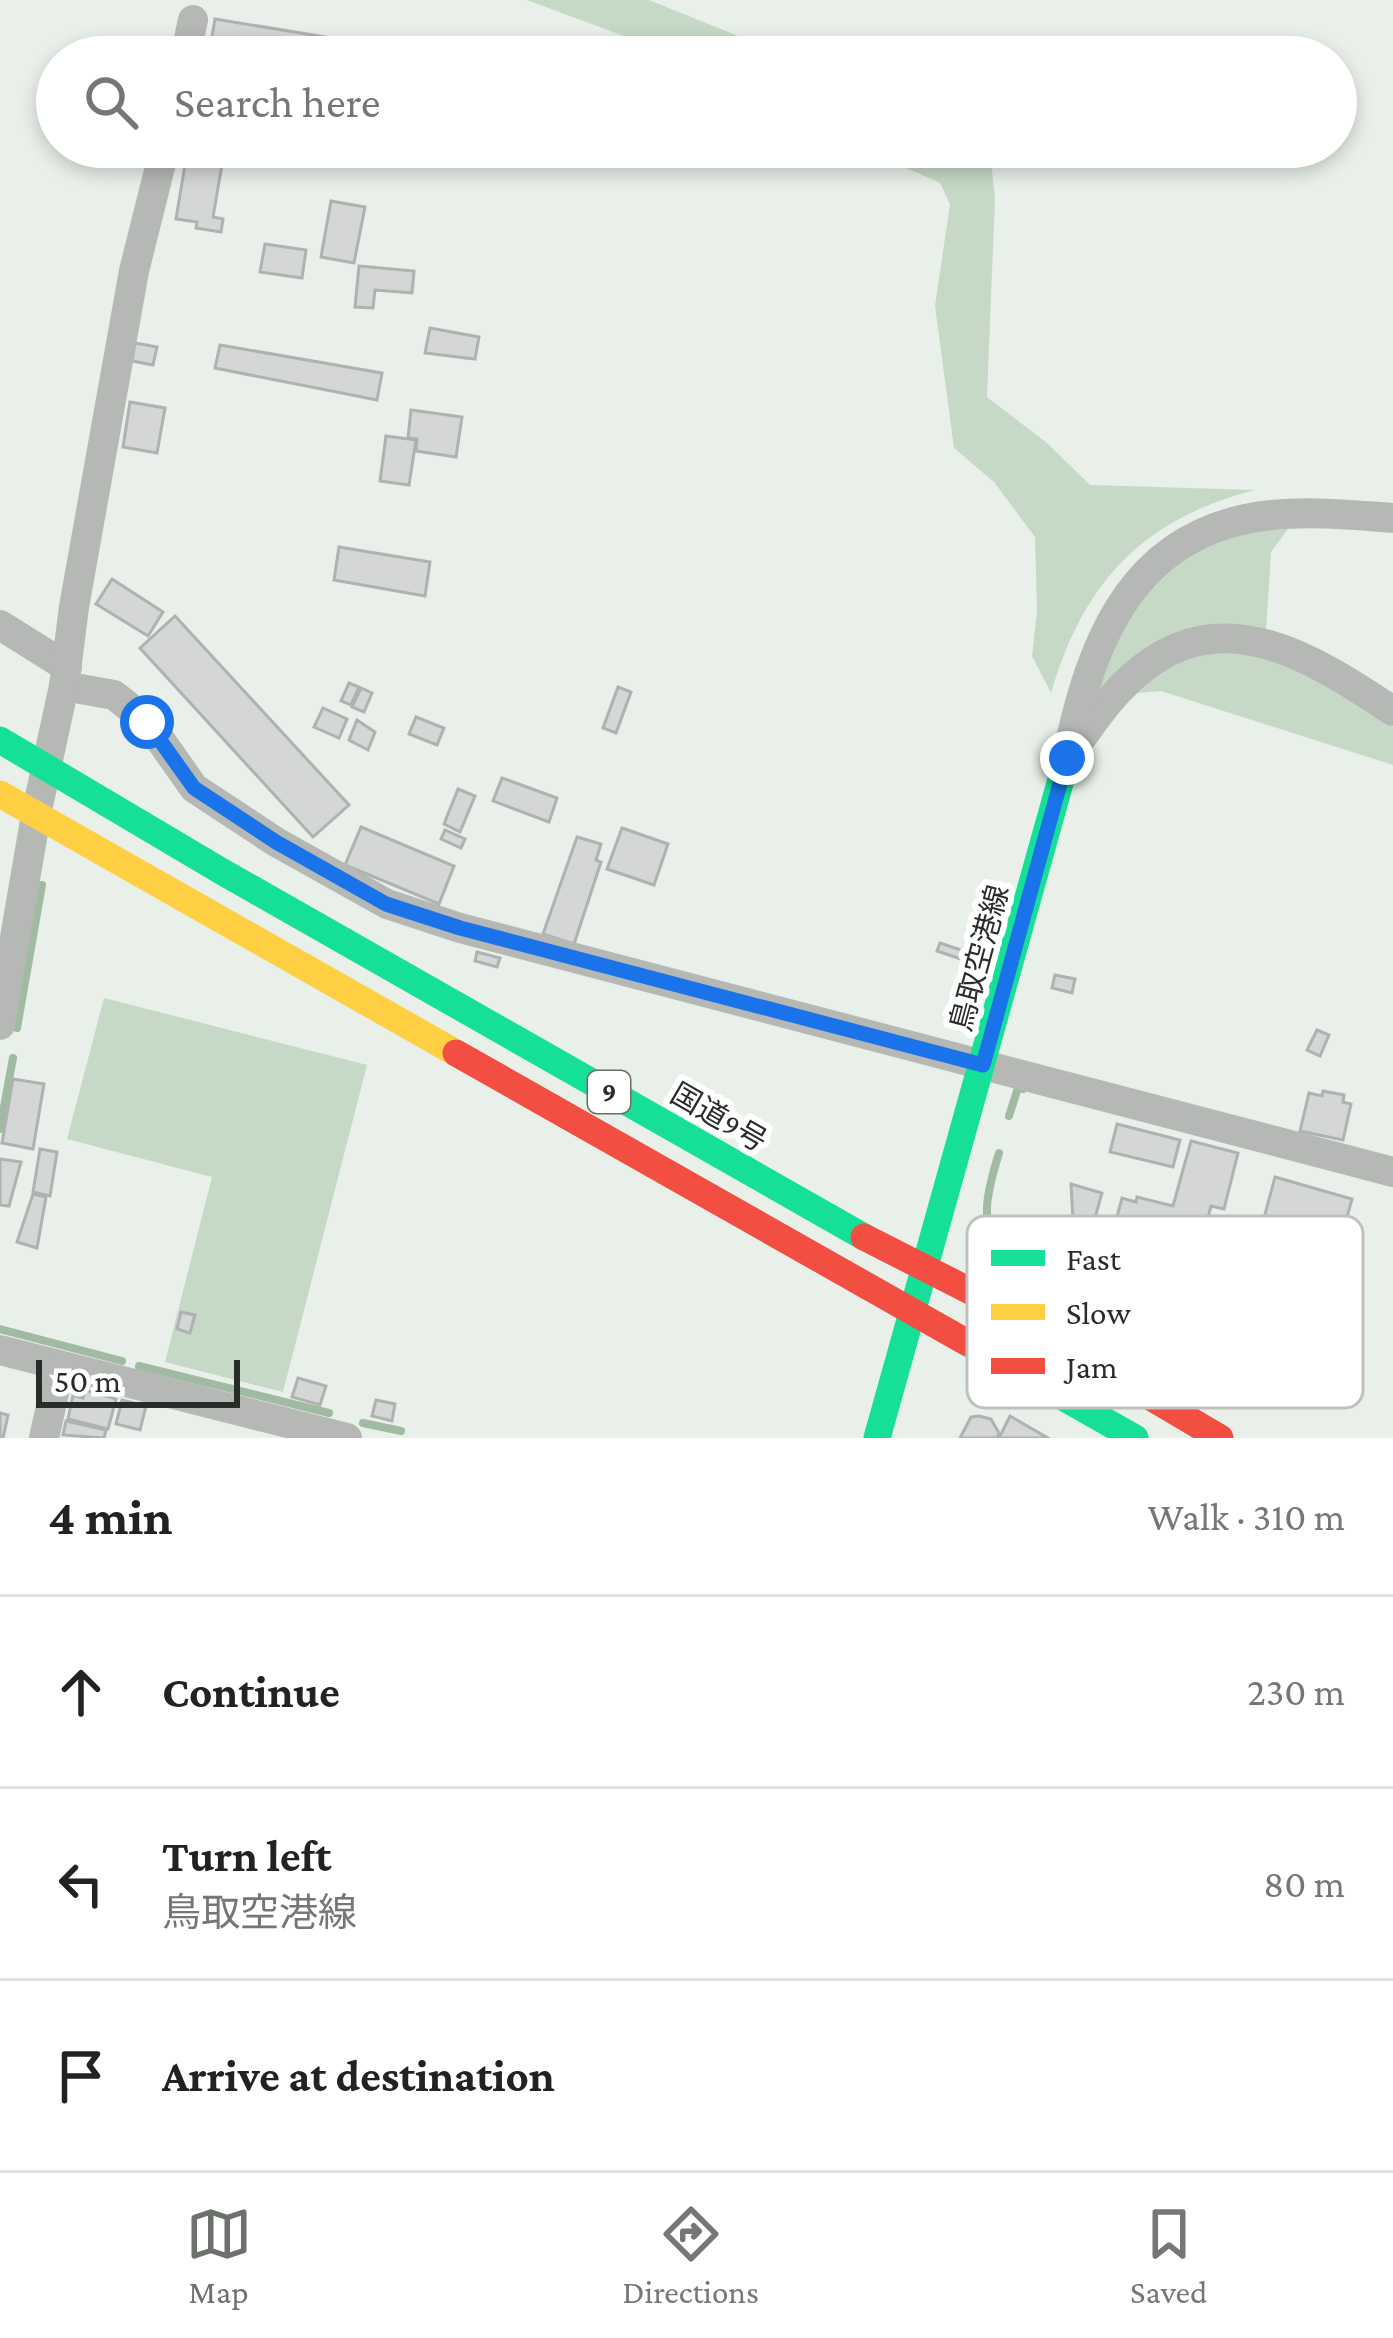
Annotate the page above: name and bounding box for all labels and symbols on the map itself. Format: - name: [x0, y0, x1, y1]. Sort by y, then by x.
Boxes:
- route start: [120, 695, 174, 749]
- route end: [1040, 731, 1094, 785]
- street label: 鳥取空港線: [944, 881, 1014, 1035]
- road number: 9: [588, 1071, 630, 1113]
- street label: 国道9号: [665, 1076, 773, 1158]
- legend: [967, 1216, 1363, 1408]
- text: Fast: [1066, 1240, 1122, 1277]
- text: Slow: [1066, 1294, 1131, 1331]
- text: Jam: [1063, 1348, 1118, 1385]
- scale bar: [36, 1354, 240, 1407]

